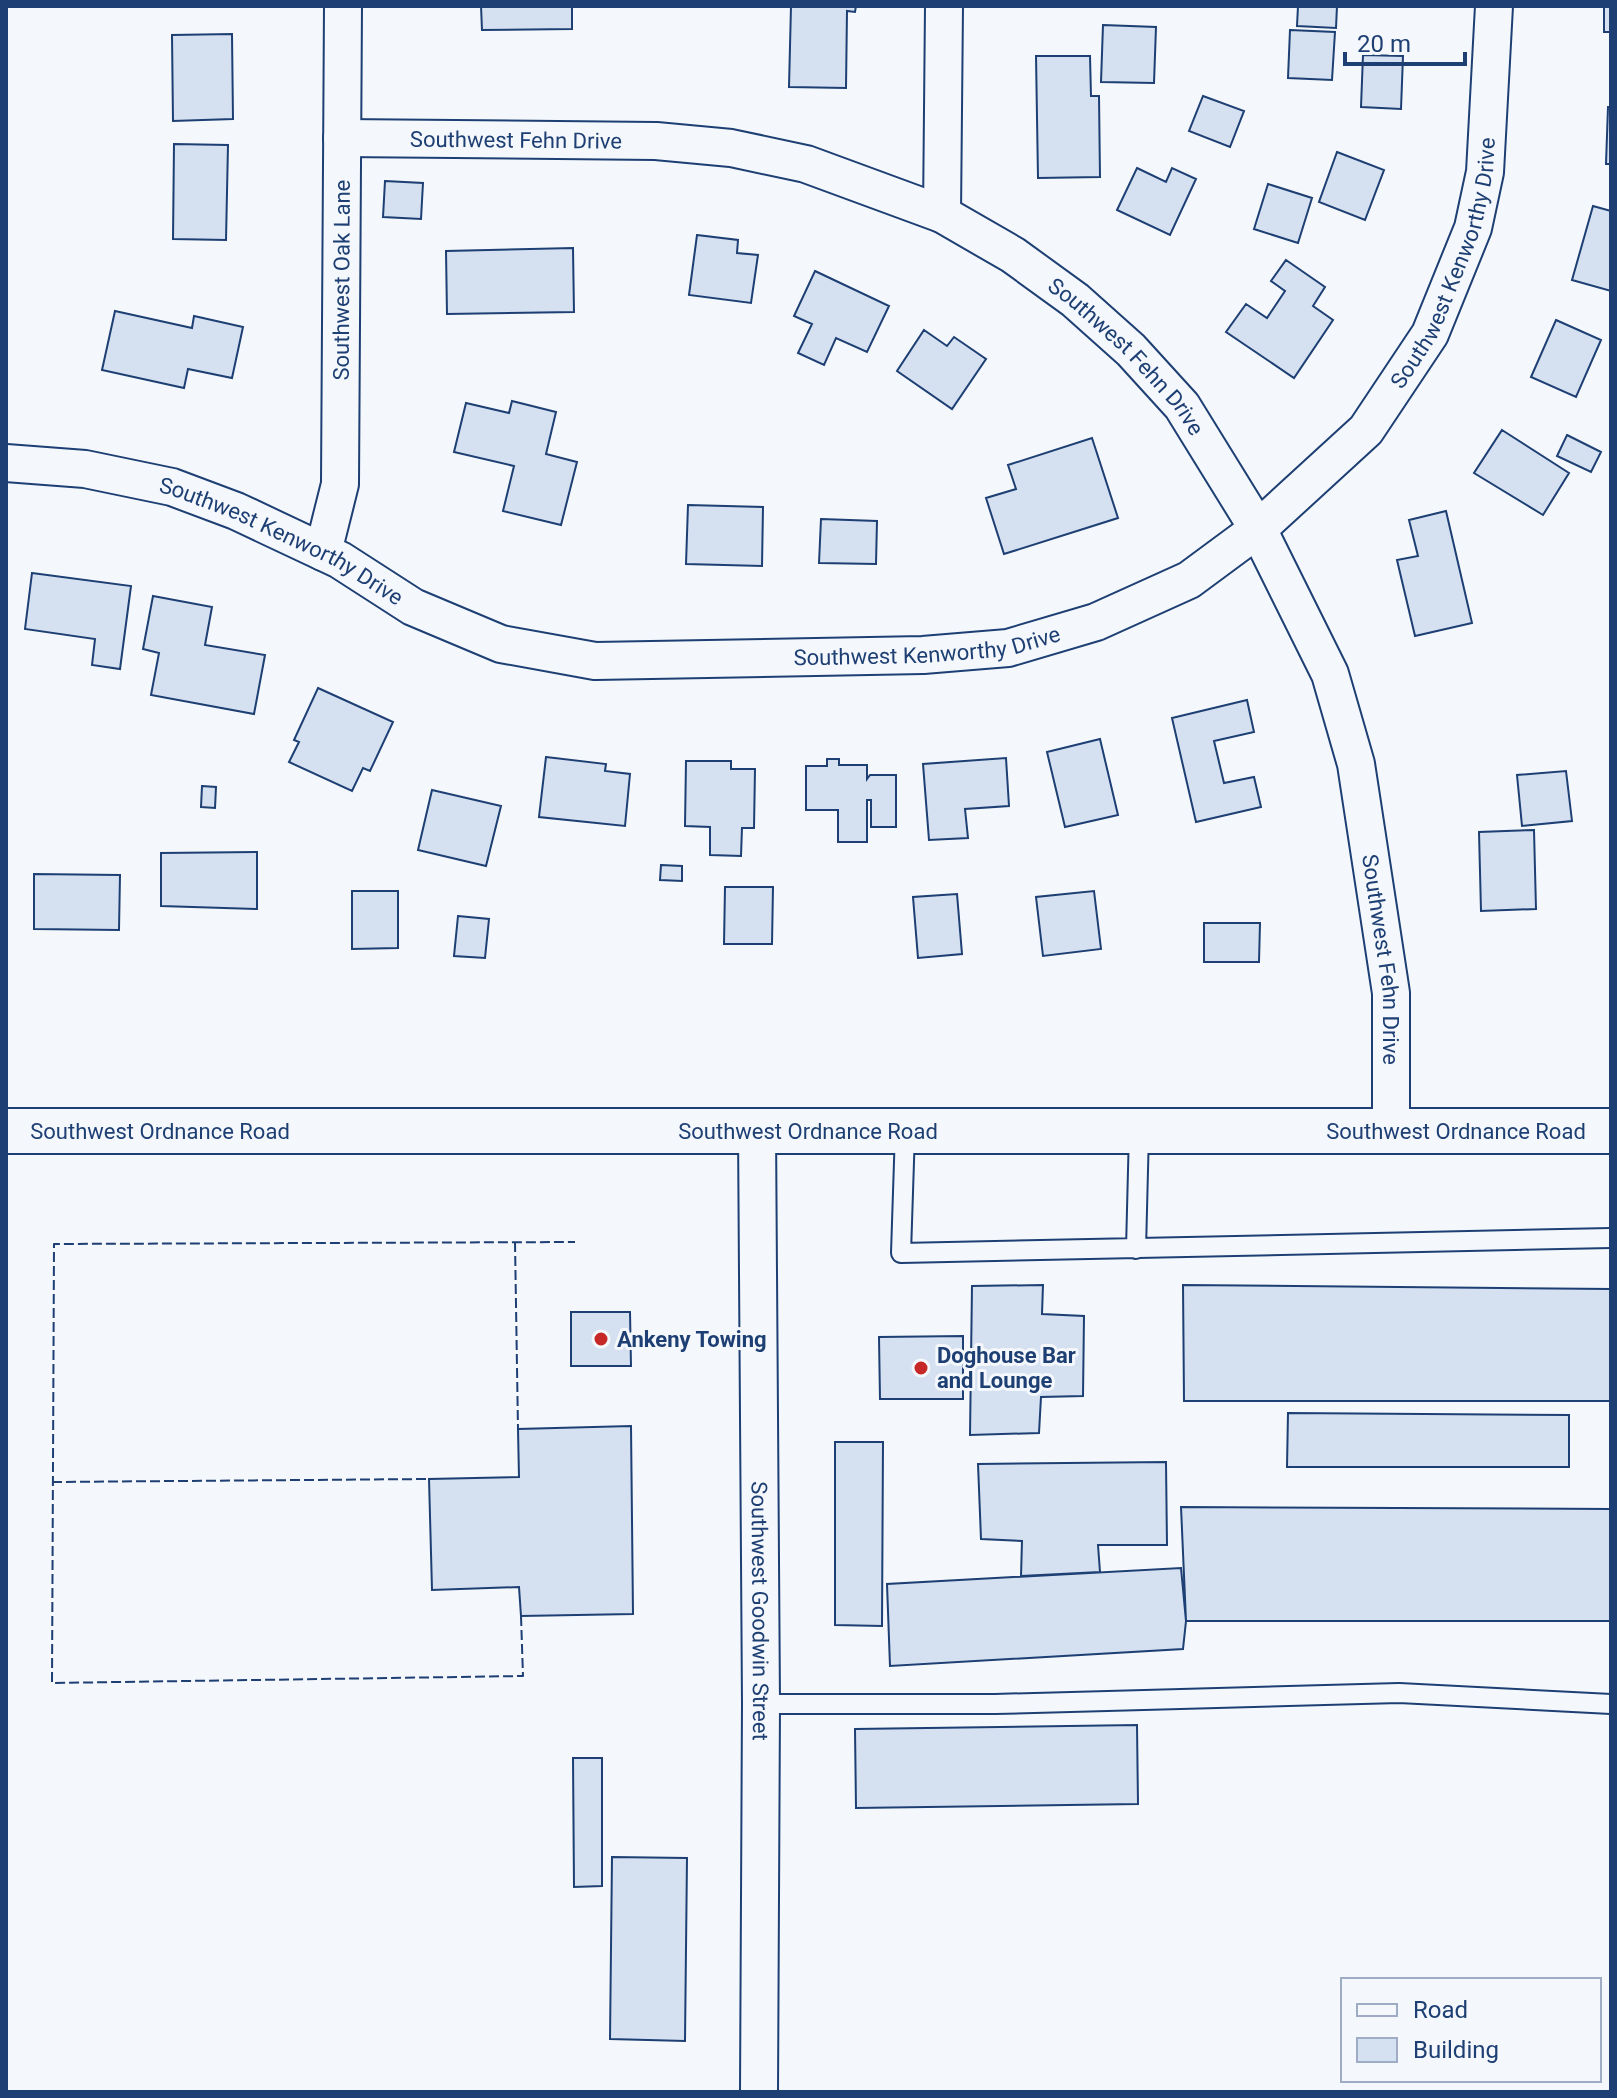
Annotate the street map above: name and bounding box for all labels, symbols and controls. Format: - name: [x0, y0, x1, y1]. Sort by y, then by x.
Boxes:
- scale bar: [1345, 16, 1465, 66]
- text: 20 m: [1357, 30, 1411, 58]
- street label: Southwest Fehn Drive: [410, 126, 622, 153]
- street label: Southwest Kenworthy Drive: [1385, 137, 1499, 393]
- street label: Southwest Oak Lane: [328, 180, 354, 381]
- street label: Southwest Fehn Drive: [1044, 272, 1209, 440]
- street label: Southwest Kenworthy Drive: [157, 472, 408, 610]
- street label: Southwest Kenworthy Drive: [793, 621, 1063, 670]
- street label: Southwest Fehn Drive: [1357, 852, 1404, 1065]
- street label: Southwest Ordnance Road: [30, 1119, 290, 1144]
- street label: Southwest Ordnance Road: [678, 1119, 938, 1144]
- street label: Southwest Ordnance Road: [1326, 1119, 1586, 1144]
- place label: Ankeny Towing: [617, 1327, 767, 1352]
- marker: Ankeny Towing: [592, 1330, 610, 1348]
- place label: Doghouse Bar and Lounge: [937, 1343, 1076, 1393]
- marker: Doghouse Bar and Lounge: [912, 1359, 930, 1377]
- street label: Southwest Goodwin Street: [747, 1481, 774, 1741]
- legend: [1341, 1978, 1601, 2082]
- text: Road: [1413, 1996, 1468, 2024]
- text: Building: [1413, 2036, 1499, 2064]

